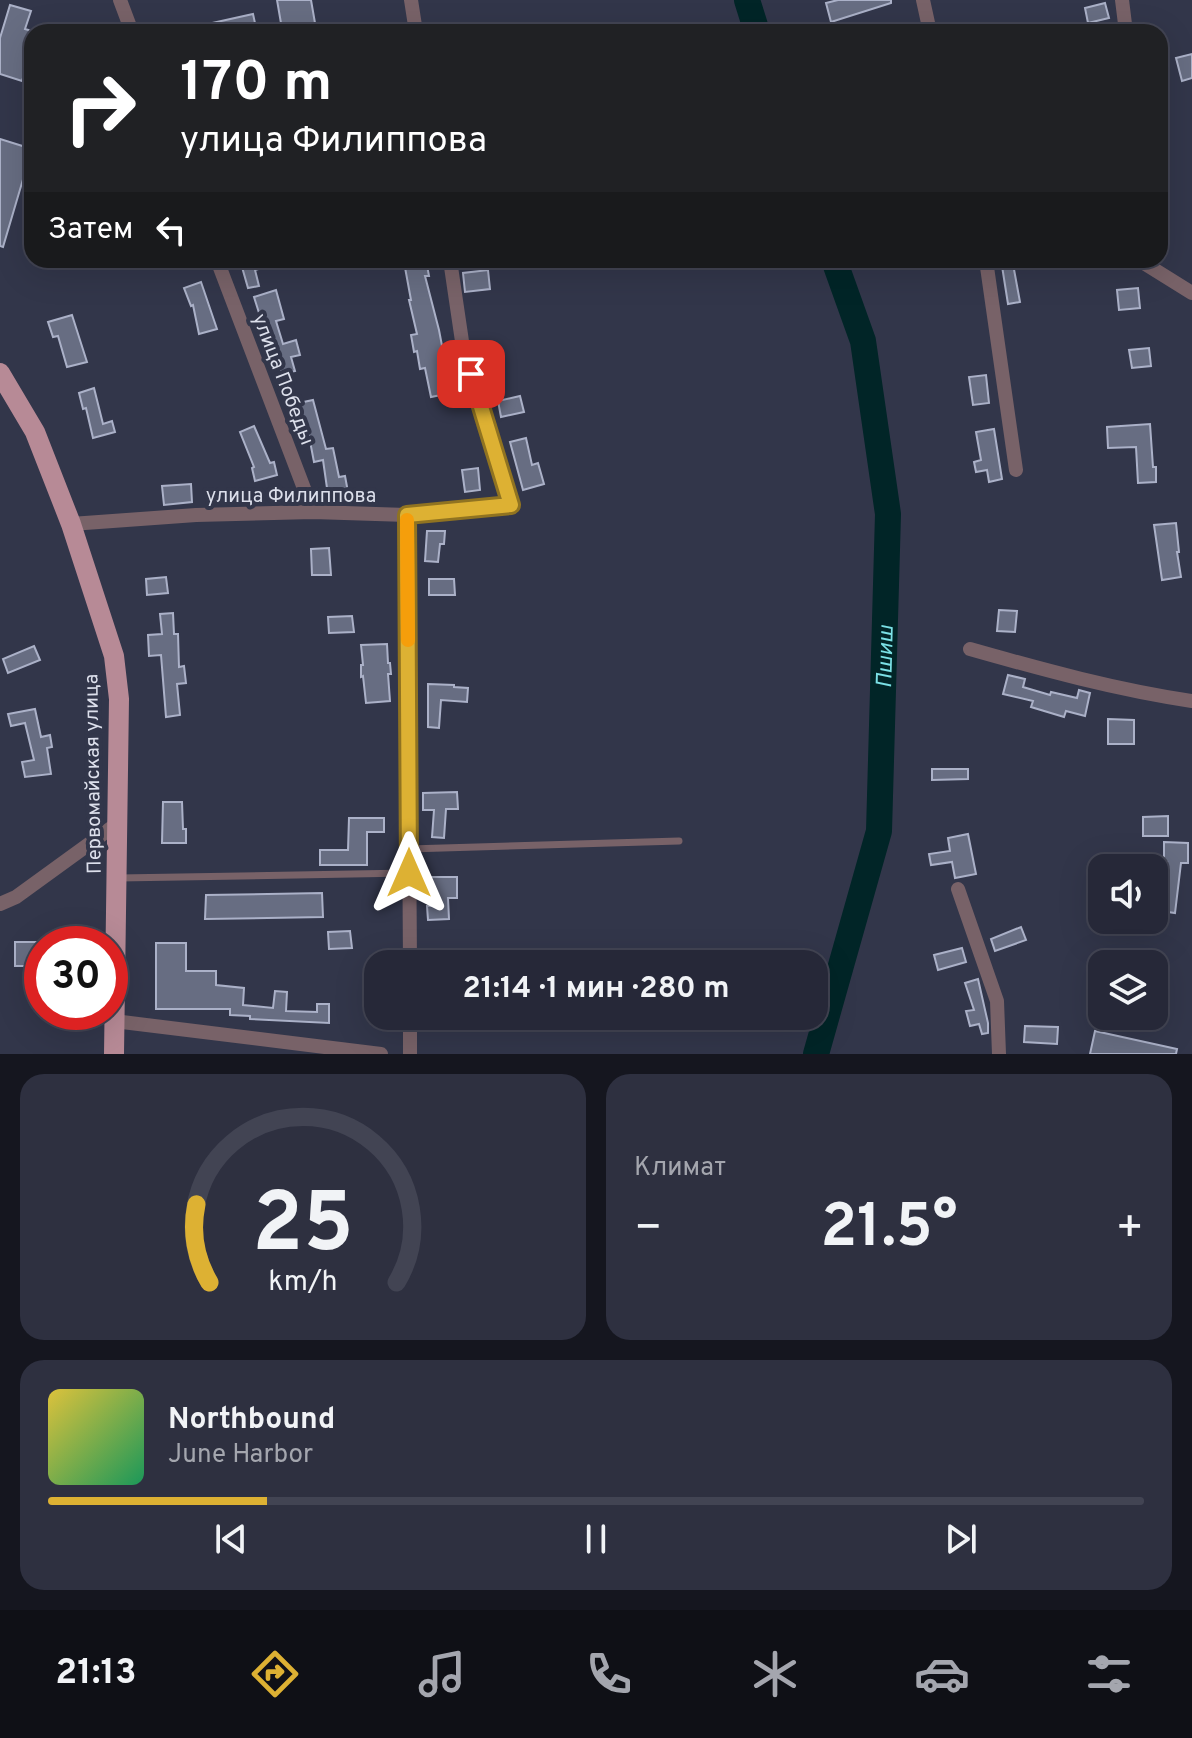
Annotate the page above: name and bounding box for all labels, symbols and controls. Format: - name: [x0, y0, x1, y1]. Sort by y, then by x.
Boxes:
- text: 170 m: [180, 50, 332, 120]
- icon: right: [48, 56, 152, 160]
- text: улица Филиппова: [180, 119, 487, 165]
- icon: left: [149, 208, 193, 252]
- text: Затем: [48, 212, 133, 249]
- street label: улица Победы: [245, 310, 319, 449]
- pin: [437, 340, 505, 408]
- icon: arrive: [449, 352, 493, 396]
- street label: улица Филиппова: [206, 484, 376, 510]
- water label: Пшиш: [872, 625, 901, 689]
- street label: Первомайская улица: [79, 674, 109, 874]
- position arrow: [367, 831, 451, 915]
- map controls: [1088, 854, 1168, 1030]
- button: sound: [1088, 854, 1168, 934]
- speed limit sign: 30: [24, 926, 128, 1030]
- button: layers: [1088, 950, 1168, 1030]
- text: 21:14 · 1 мин · 280 m: [462, 971, 730, 1008]
- text: Климат: [634, 1152, 726, 1185]
- text: 25: [252, 1176, 354, 1281]
- text: 21.5°: [820, 1192, 958, 1268]
- text: −: [634, 1202, 662, 1258]
- text: +: [1116, 1202, 1144, 1258]
- text: km/h: [268, 1265, 338, 1301]
- text: Northbound: [168, 1402, 335, 1439]
- text: June Harbor: [168, 1439, 313, 1472]
- icon: previous: [209, 1517, 253, 1561]
- icon: pause: [574, 1517, 618, 1561]
- icon: next: [939, 1517, 983, 1561]
- icon: directions: [247, 1646, 303, 1702]
- icon: music: [414, 1646, 470, 1702]
- icon: phone: [581, 1646, 637, 1702]
- icon: climate: [747, 1646, 803, 1702]
- icon: car: [914, 1646, 970, 1702]
- icon: filters: [1081, 1646, 1137, 1702]
- text: 21:13: [55, 1651, 137, 1697]

